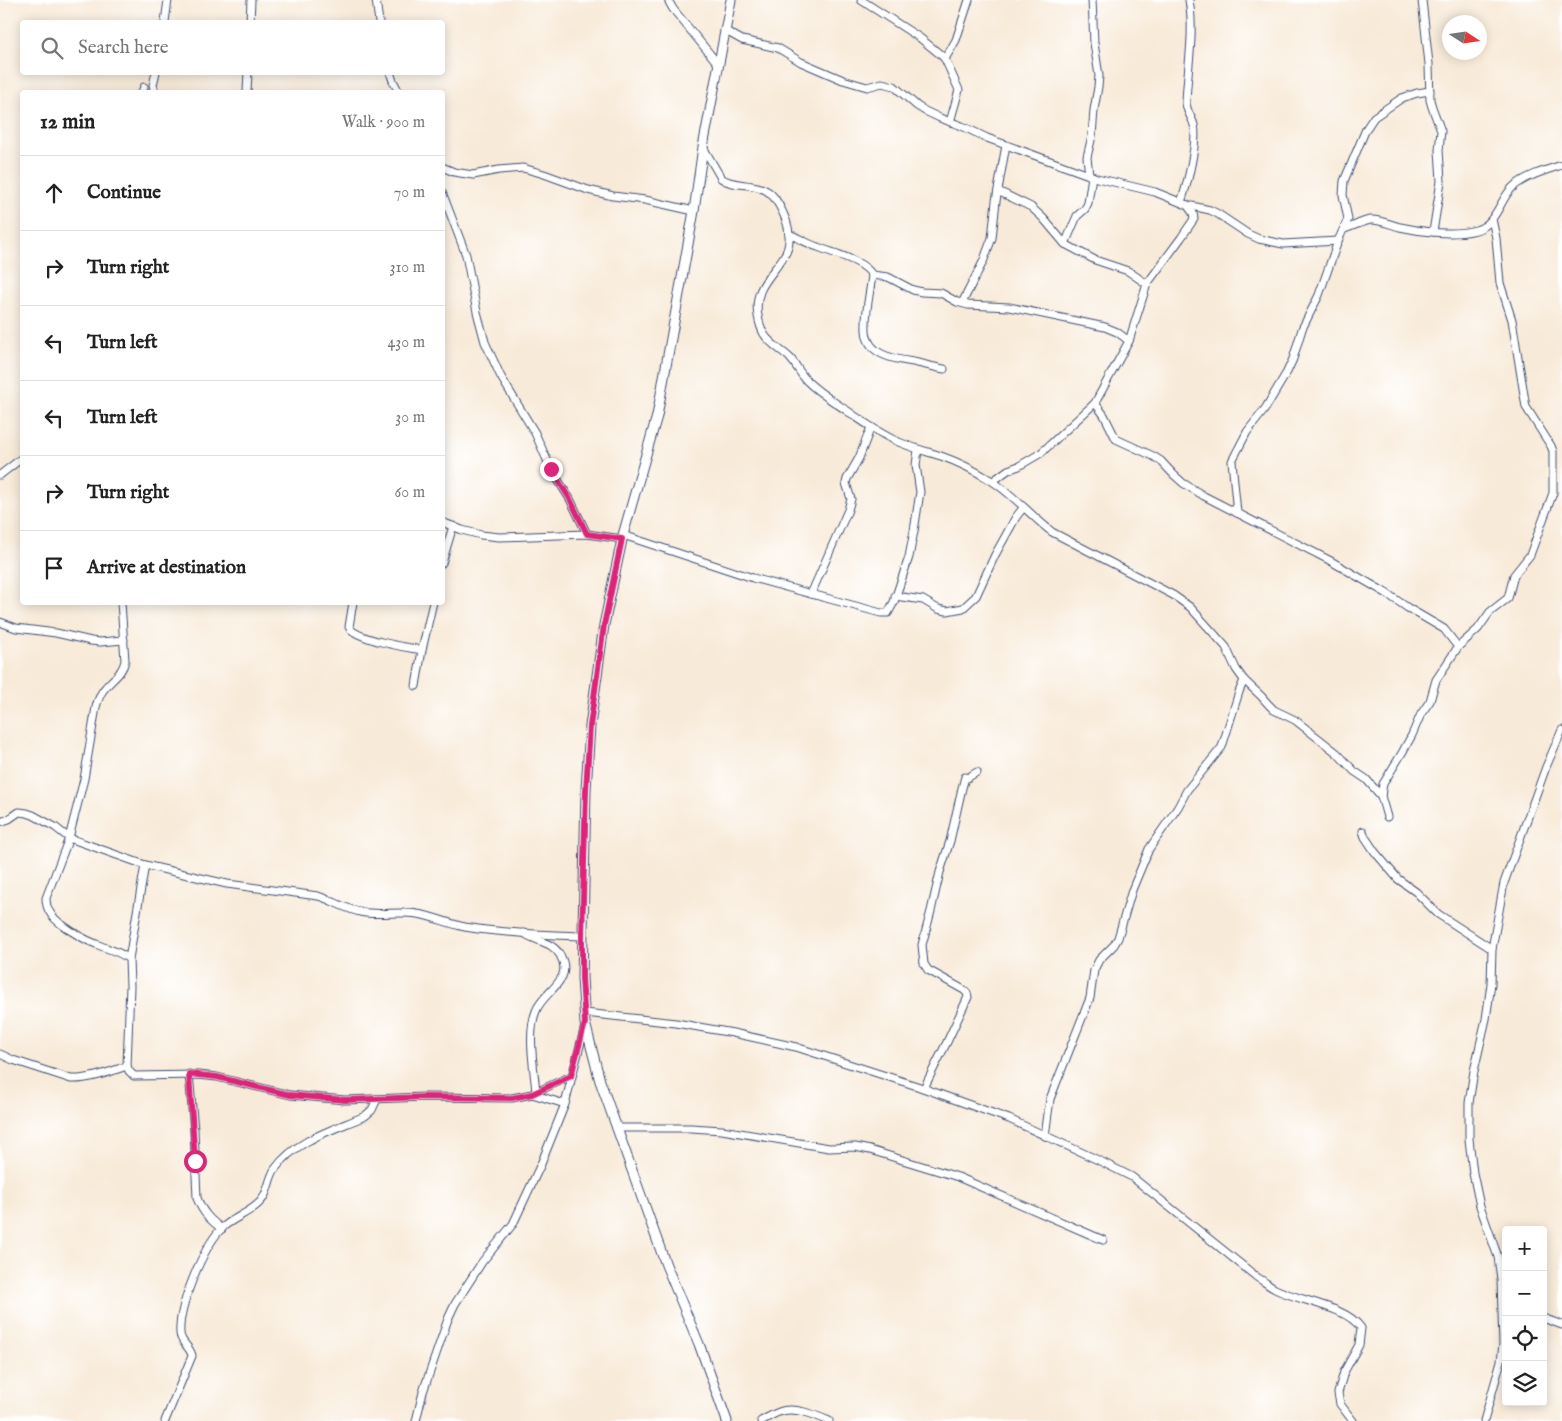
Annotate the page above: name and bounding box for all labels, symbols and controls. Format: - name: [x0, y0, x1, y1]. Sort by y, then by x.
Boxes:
- north arrow: [1442, 15, 1487, 60]
- search box: [20, 20, 445, 75]
- icon: search: [38, 34, 66, 62]
- text: Search here: [78, 36, 169, 60]
- text: 12 min: [40, 109, 95, 136]
- text: Walk · 900 m: [342, 113, 425, 133]
- icon: ahead: [40, 179, 68, 207]
- text: Continue: [87, 181, 161, 205]
- text: 70 m: [394, 183, 425, 203]
- icon: right: [40, 254, 68, 282]
- text: Turn right: [87, 256, 169, 280]
- text: 310 m: [389, 258, 425, 278]
- icon: left: [40, 329, 68, 357]
- text: Turn left: [87, 331, 158, 355]
- text: 430 m: [387, 333, 425, 353]
- icon: left: [40, 404, 68, 432]
- text: Turn left: [87, 406, 158, 430]
- text: 30 m: [395, 408, 425, 428]
- route end: [540, 458, 563, 481]
- icon: right: [40, 479, 68, 507]
- text: Turn right: [87, 481, 169, 505]
- text: 60 m: [395, 483, 425, 503]
- icon: arrive: [40, 554, 68, 582]
- text: Arrive at destination: [87, 556, 246, 580]
- route start: [184, 1150, 207, 1173]
- map controls: [1502, 1226, 1547, 1406]
- button: +: [1502, 1226, 1547, 1271]
- button: −: [1502, 1271, 1547, 1316]
- button: locate: [1502, 1316, 1547, 1361]
- button: layers: [1502, 1361, 1547, 1406]

